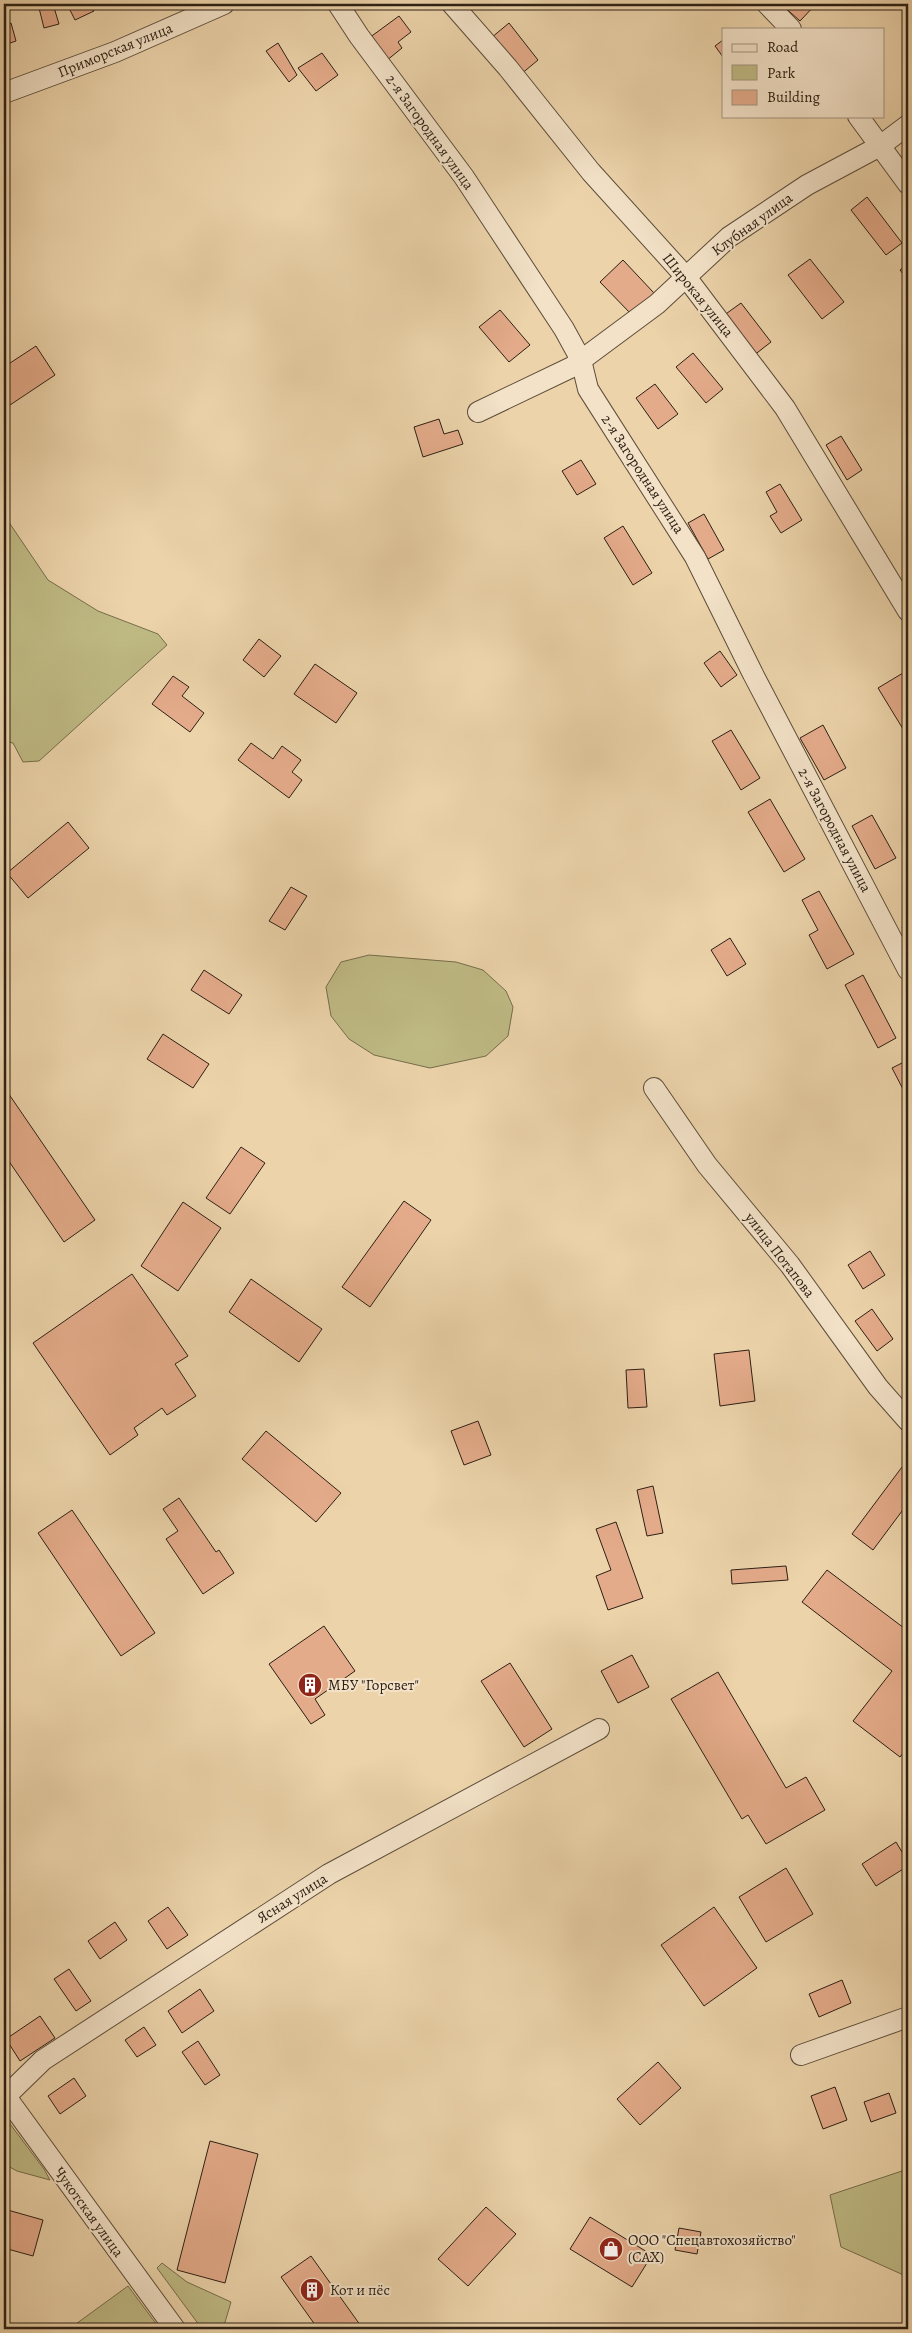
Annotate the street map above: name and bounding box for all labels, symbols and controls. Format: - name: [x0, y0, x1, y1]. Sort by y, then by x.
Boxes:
- street label: Приморская улица: [55, 18, 175, 82]
- legend: [722, 28, 884, 118]
- text: Road: [767, 37, 799, 57]
- text: Park: [767, 63, 796, 83]
- street label: 2-я Загородная улица: [381, 70, 479, 194]
- text: Building: [767, 87, 820, 107]
- street label: Клубная улица: [707, 188, 797, 260]
- street label: Широкая улица: [658, 249, 738, 341]
- street label: 2-я Загородная улица: [597, 411, 689, 538]
- street label: 2-я Загородная улица: [794, 764, 876, 896]
- street label: улица Потапова: [740, 1207, 820, 1302]
- building icon: МБУ "Горсвет": [297, 1672, 323, 1698]
- place label: МБУ "Горсвет": [328, 1675, 419, 1695]
- street label: Ясная улица: [253, 1868, 331, 1928]
- street label: Чукотская улица: [50, 2163, 128, 2261]
- place label: ООО "Спецавтохозяйство" (САХ): [628, 2230, 796, 2267]
- shop icon: ООО "Спецавтохозяйство" (САХ): [598, 2236, 624, 2262]
- building icon: Кот и пёс: [299, 2277, 325, 2303]
- place label: Кот и пёс: [330, 2280, 390, 2300]

